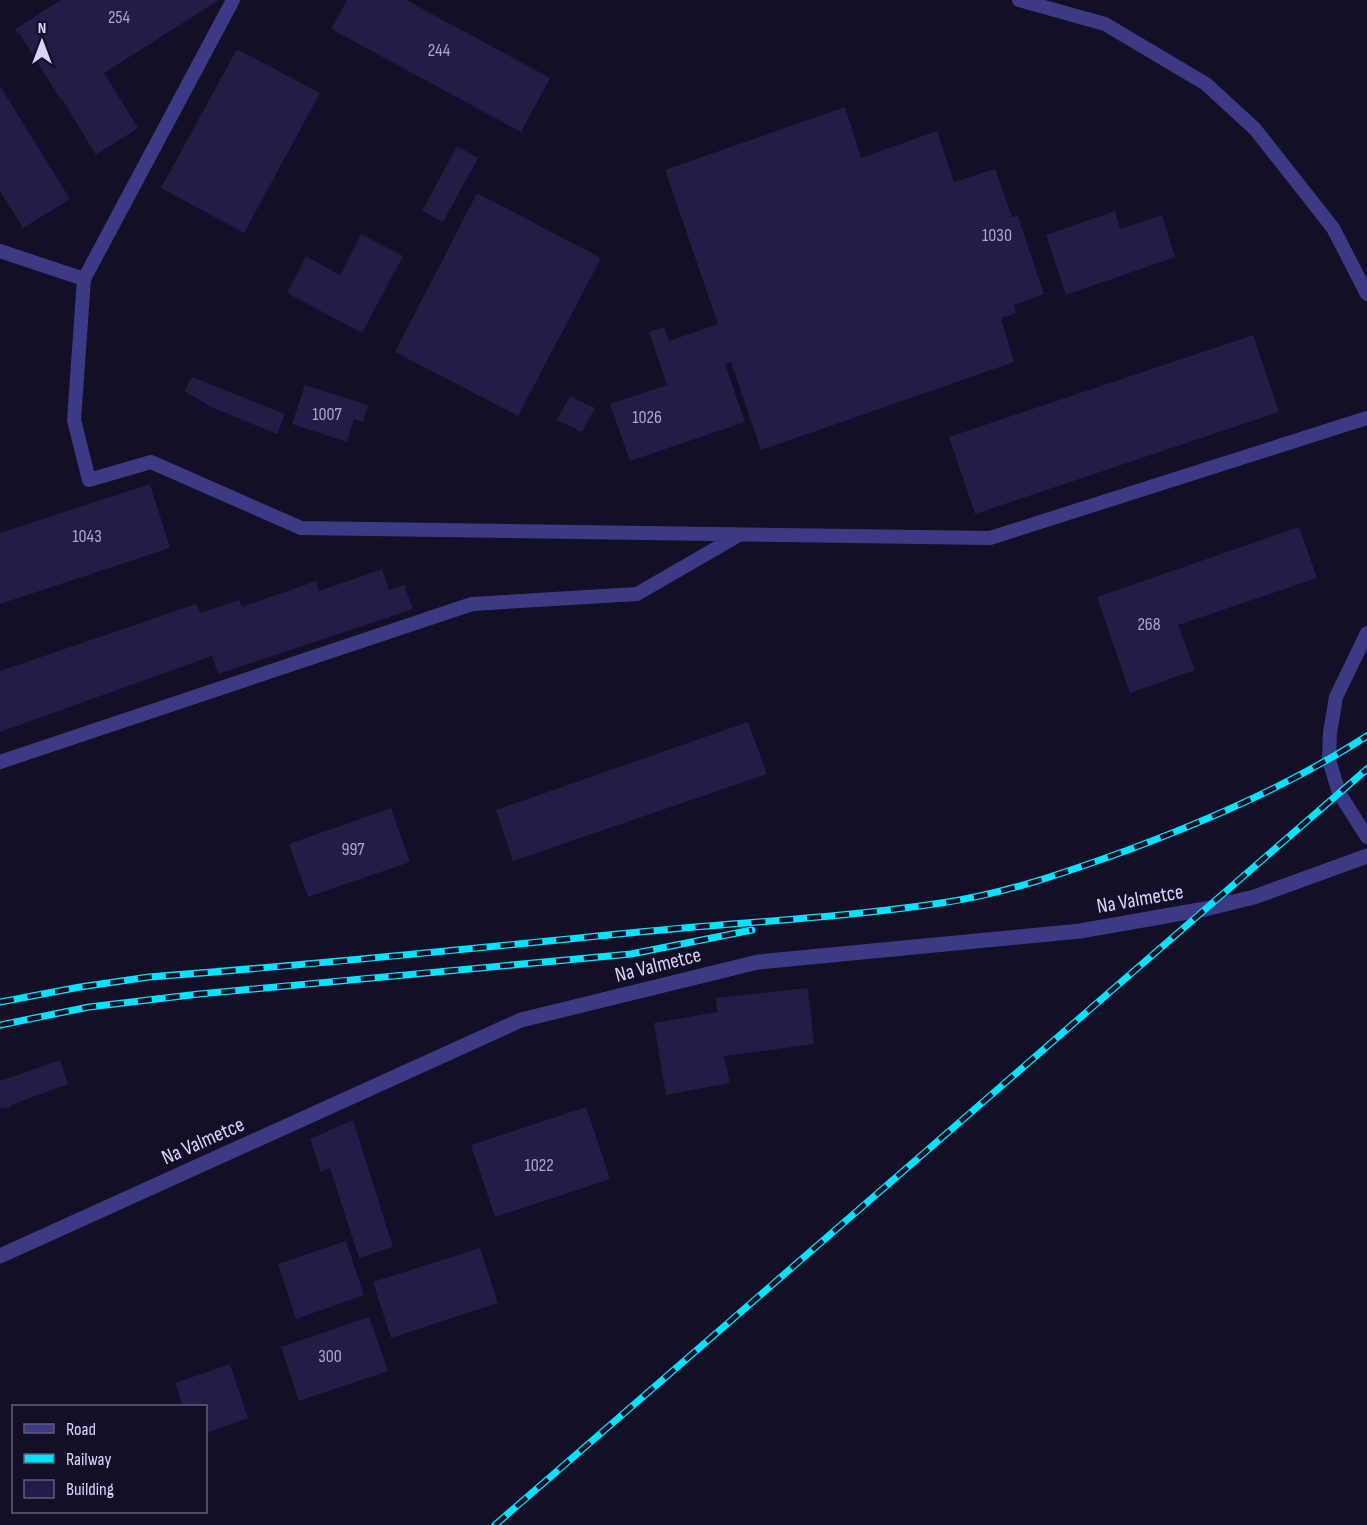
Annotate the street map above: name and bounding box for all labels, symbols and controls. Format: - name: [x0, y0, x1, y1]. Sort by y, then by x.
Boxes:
- house number: 254: [108, 7, 131, 28]
- north arrow: [12, 12, 72, 72]
- text: N: [38, 19, 46, 38]
- house number: 244: [428, 40, 451, 61]
- house number: 1030: [982, 225, 1012, 246]
- house number: 1007: [312, 404, 343, 425]
- house number: 1026: [632, 407, 662, 428]
- house number: 1043: [72, 526, 102, 547]
- house number: 268: [1137, 614, 1161, 635]
- house number: 997: [341, 839, 365, 860]
- street label: Na Valmetce: [1095, 879, 1185, 919]
- street label: Na Valmetce: [612, 942, 704, 988]
- street label: Na Valmetce: [158, 1112, 248, 1170]
- house number: 1022: [524, 1155, 554, 1176]
- house number: 300: [318, 1346, 342, 1367]
- legend: [12, 1405, 207, 1513]
- text: Road: [66, 1419, 96, 1440]
- text: Railway: [66, 1449, 111, 1470]
- text: Building: [66, 1479, 114, 1500]

